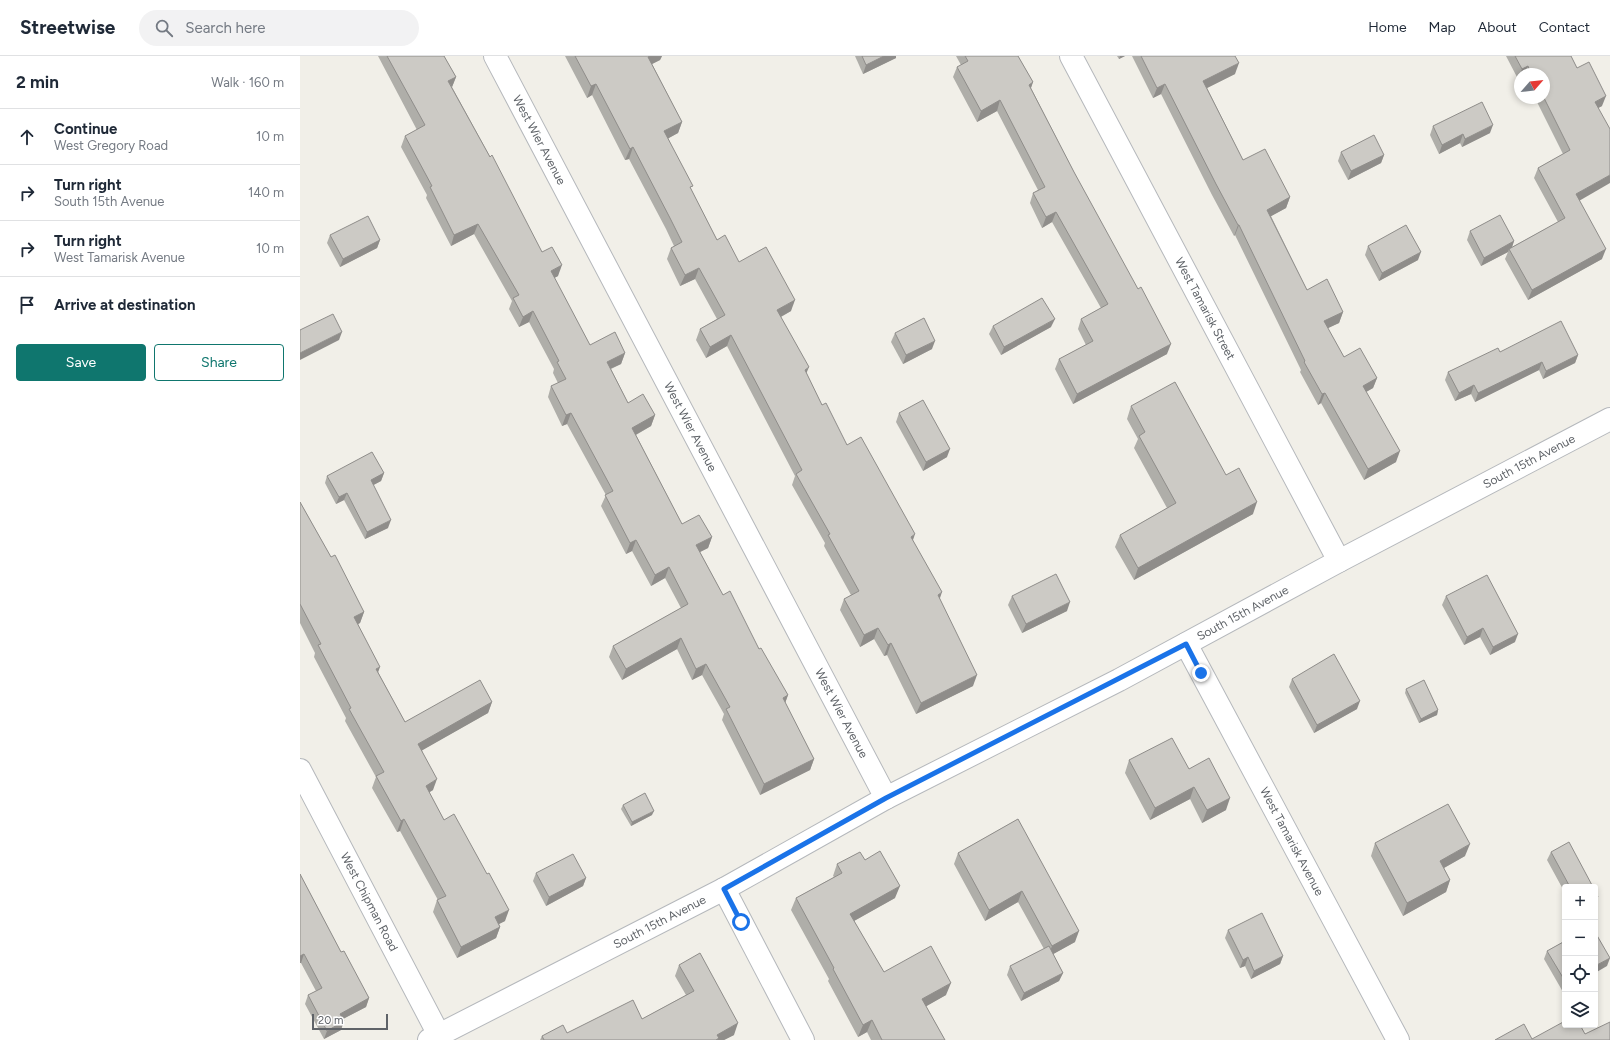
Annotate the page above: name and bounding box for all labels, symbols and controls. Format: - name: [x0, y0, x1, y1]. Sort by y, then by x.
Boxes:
- search box: [139, 10, 419, 46]
- text: Streetwise: [20, 16, 115, 39]
- icon: search: [153, 17, 175, 39]
- text: Search here: [185, 19, 265, 37]
- text: Home: [1368, 19, 1407, 36]
- text: Map: [1429, 19, 1456, 36]
- text: About: [1478, 19, 1517, 36]
- text: Contact: [1539, 19, 1590, 36]
- north arrow: [1514, 68, 1550, 104]
- text: 2 min: [16, 72, 59, 92]
- text: Walk · 160 m: [211, 75, 284, 90]
- street label: West Wier Avenue: [510, 93, 569, 188]
- text: Continue: [54, 120, 117, 138]
- icon: ahead: [16, 126, 38, 148]
- text: 10 m: [256, 129, 284, 144]
- text: West Gregory Road: [54, 138, 168, 153]
- text: Turn right: [54, 176, 122, 194]
- icon: right: [16, 182, 38, 204]
- text: 140 m: [248, 185, 284, 200]
- text: South 15th Avenue: [54, 194, 164, 209]
- text: Turn right: [54, 232, 122, 250]
- icon: right: [16, 238, 38, 260]
- text: 10 m: [256, 241, 284, 256]
- text: West Tamarisk Avenue: [54, 250, 185, 265]
- street label: West Tamarisk Street: [1172, 255, 1238, 363]
- icon: arrive: [16, 294, 38, 316]
- text: Arrive at destination: [54, 296, 195, 314]
- button: Save: [16, 344, 146, 381]
- button: Share: [154, 344, 284, 381]
- street label: West Wier Avenue: [661, 380, 720, 474]
- street label: South 15th Avenue: [1481, 431, 1578, 491]
- street label: South 15th Avenue: [1194, 582, 1291, 644]
- route end: [1192, 664, 1210, 682]
- street label: West Wier Avenue: [812, 666, 871, 761]
- street label: West Tamarisk Avenue: [1257, 785, 1327, 898]
- street label: West Chipman Road: [338, 850, 401, 954]
- map controls: [1562, 884, 1598, 1028]
- button: +: [1562, 884, 1598, 920]
- street label: South 15th Avenue: [611, 892, 709, 951]
- route start: [732, 913, 750, 931]
- button: −: [1562, 920, 1598, 956]
- button: locate: [1562, 956, 1598, 992]
- button: layers: [1562, 992, 1598, 1028]
- scale bar: [312, 1012, 388, 1031]
- text: 20 m: [318, 1014, 343, 1027]

